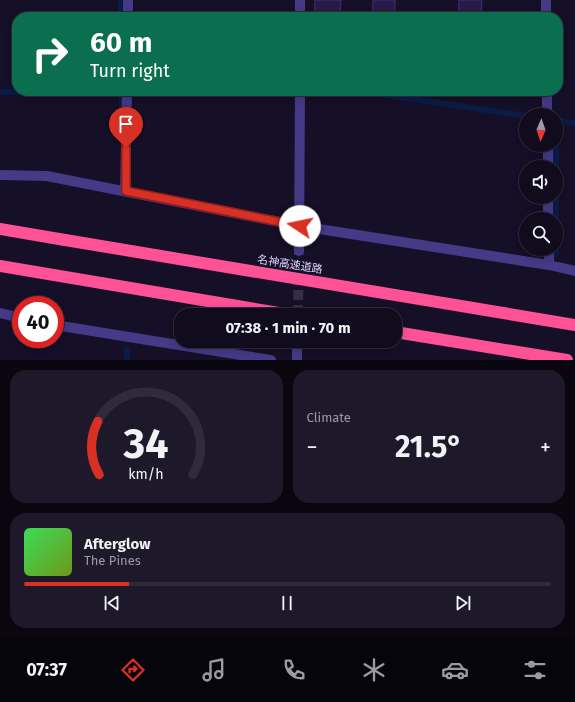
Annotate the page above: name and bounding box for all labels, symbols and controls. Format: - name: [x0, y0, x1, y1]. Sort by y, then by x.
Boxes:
- text: 60 m: [90, 26, 152, 59]
- icon: right: [24, 28, 76, 80]
- text: Turn right: [90, 60, 170, 82]
- pin: [109, 107, 143, 148]
- north arrow: [519, 108, 563, 152]
- map controls: [519, 108, 563, 256]
- icon: arrive: [115, 113, 137, 135]
- button: sound: [519, 160, 563, 204]
- position arrow: [279, 205, 321, 247]
- button: search: [519, 212, 563, 256]
- street label: 名神高速道路: [256, 253, 324, 276]
- speed limit sign: 40: [12, 296, 64, 348]
- text: 07:38 · 1 min · 70 m: [225, 319, 351, 337]
- text: Climate: [307, 410, 351, 425]
- text: 34: [123, 418, 169, 468]
- text: 21.5°: [395, 429, 463, 465]
- text: −: [307, 434, 318, 461]
- text: +: [540, 434, 551, 461]
- text: km/h: [129, 465, 164, 482]
- text: Afterglow: [84, 535, 150, 553]
- text: The Pines: [84, 553, 141, 568]
- icon: previous: [101, 592, 123, 614]
- icon: pause: [276, 592, 298, 614]
- icon: next: [452, 592, 474, 614]
- icon: directions: [119, 656, 147, 684]
- icon: music: [200, 656, 228, 684]
- icon: phone: [280, 656, 308, 684]
- icon: climate: [360, 656, 388, 684]
- icon: car: [441, 656, 469, 684]
- icon: filters: [521, 656, 549, 684]
- text: 07:37: [26, 659, 67, 681]

